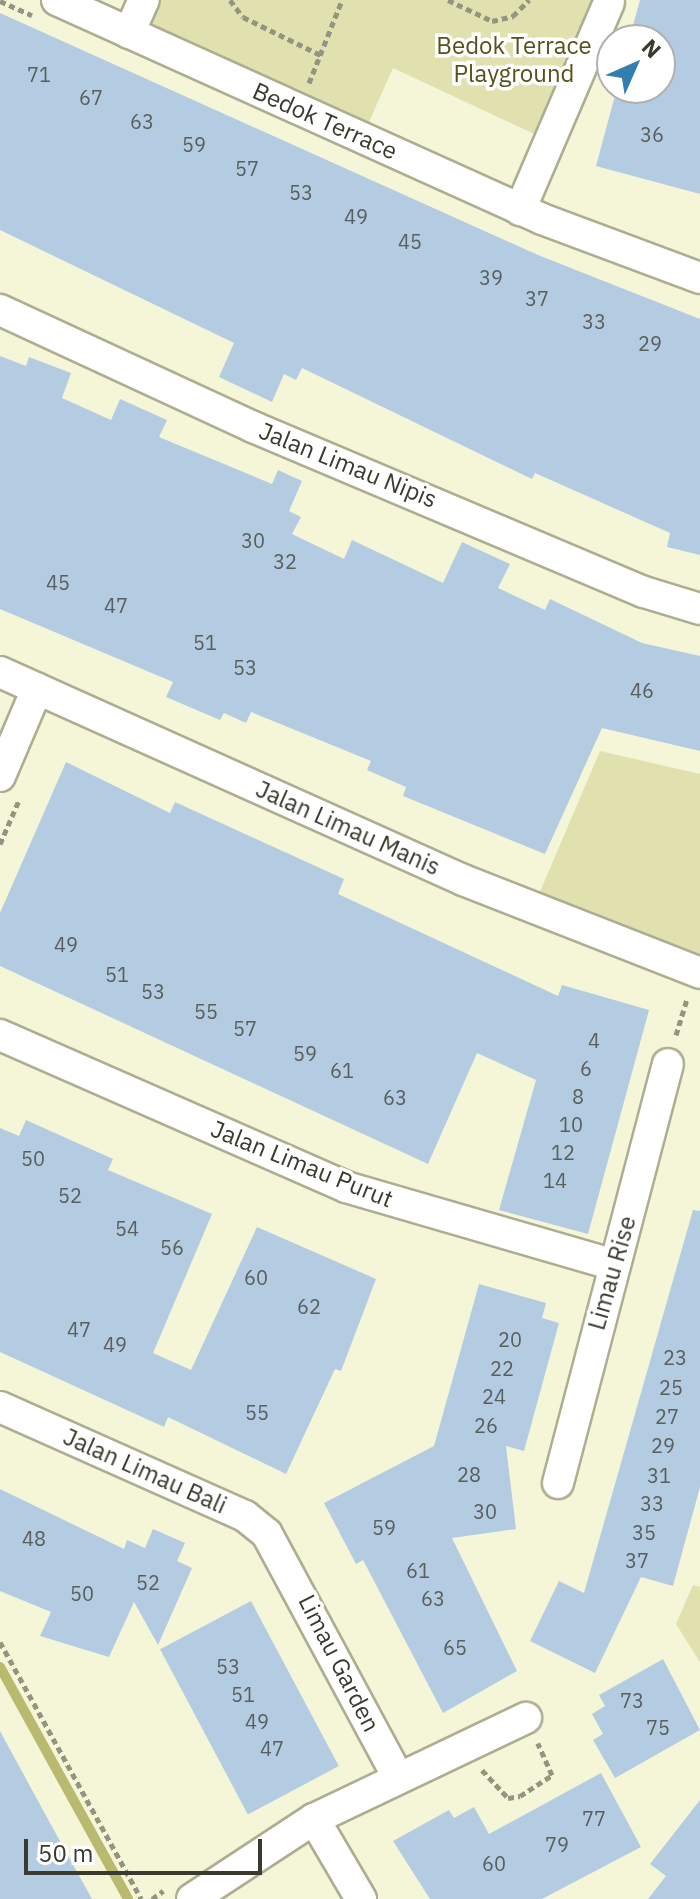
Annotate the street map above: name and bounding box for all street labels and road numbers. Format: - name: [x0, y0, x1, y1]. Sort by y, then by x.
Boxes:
- street label: Bedok Terrace: [248, 76, 402, 166]
- street label: Jalan Limau Nipis: [255, 416, 441, 514]
- street label: Jalan Limau Manis: [252, 774, 444, 882]
- street label: Jalan Limau Purut: [207, 1114, 397, 1214]
- street label: Limau Rise: [582, 1213, 642, 1333]
- street label: Jalan Limau Bali: [59, 1422, 231, 1520]
- street label: Limau Garden: [292, 1590, 386, 1736]

